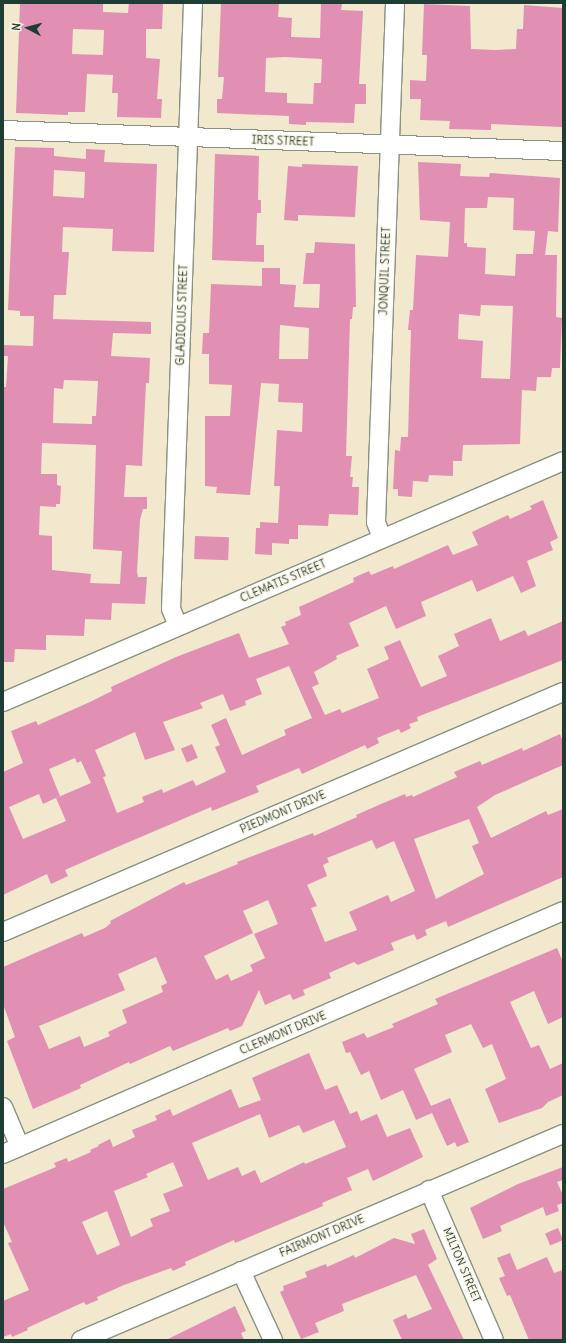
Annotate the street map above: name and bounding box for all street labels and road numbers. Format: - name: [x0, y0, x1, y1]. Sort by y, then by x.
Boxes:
- street label: IRIS STREET: [251, 133, 315, 149]
- street label: JONQUIL STREET: [377, 227, 393, 315]
- street label: GLADIOLUS STREET: [174, 264, 190, 366]
- street label: CLEMATIS STREET: [238, 557, 328, 605]
- street label: PIEDMONT DRIVE: [238, 788, 328, 836]
- street label: CLERMONT DRIVE: [238, 1009, 328, 1057]
- street label: FAIRMONT DRIVE: [278, 1212, 366, 1260]
- street label: MILTON STREET: [440, 1225, 484, 1305]

